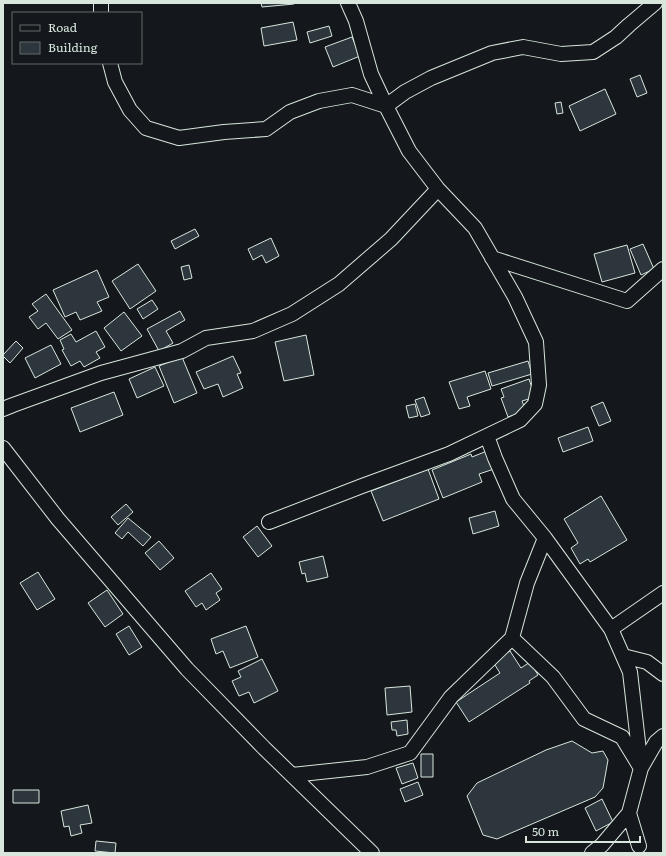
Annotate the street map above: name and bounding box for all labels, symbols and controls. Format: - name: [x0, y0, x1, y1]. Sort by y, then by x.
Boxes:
- legend: [12, 12, 142, 64]
- text: Road: [48, 18, 78, 36]
- text: Building: [48, 38, 98, 56]
- scale bar: [526, 818, 640, 844]
- text: 50 m: [532, 822, 559, 840]

